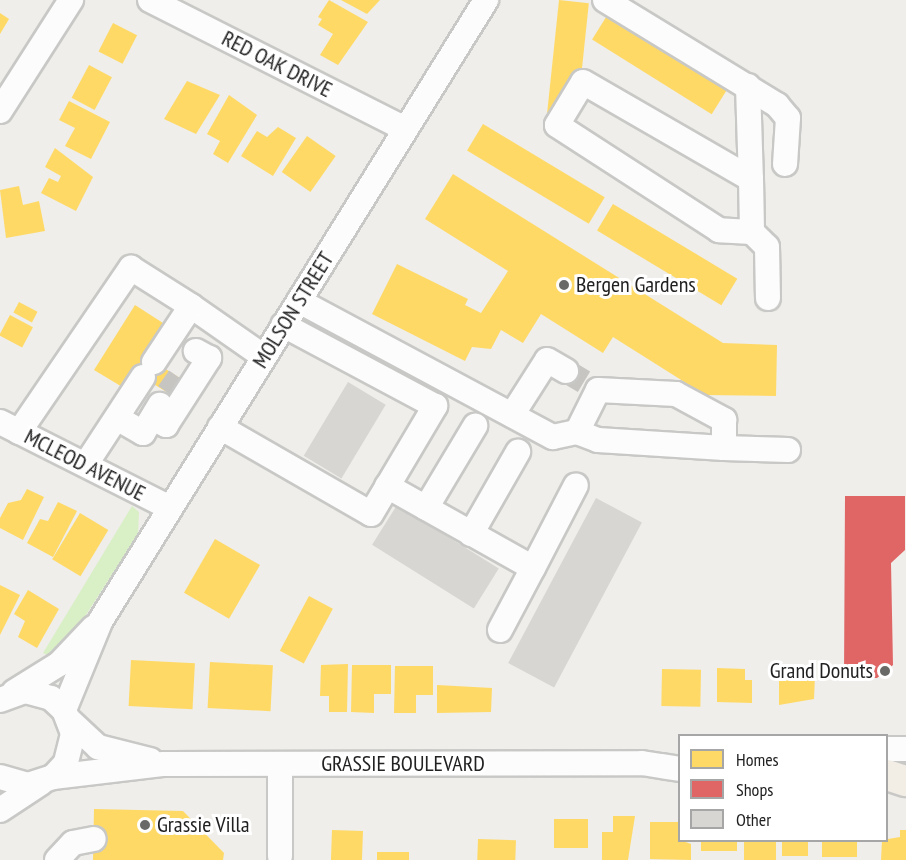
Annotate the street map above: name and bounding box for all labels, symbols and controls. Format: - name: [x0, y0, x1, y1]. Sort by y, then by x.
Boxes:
- street label: RED OAK DRIVE: [217, 25, 337, 103]
- street label: MOLSON STREET: [247, 247, 339, 373]
- place label: Bergen Gardens: [576, 272, 696, 298]
- marker: Bergen Gardens: [557, 278, 571, 292]
- street label: MCLEOD AVENUE: [20, 423, 150, 507]
- place label: Grand Donuts: [770, 658, 873, 684]
- marker: Grand Donuts: [878, 664, 892, 678]
- legend: [678, 734, 888, 842]
- text: Homes: [736, 748, 779, 771]
- street label: GRASSIE BOULEVARD: [321, 751, 485, 777]
- text: Shops: [736, 778, 773, 801]
- text: Other: [736, 808, 771, 831]
- place label: Grassie Villa: [157, 812, 250, 838]
- marker: Grassie Villa: [138, 818, 152, 832]

